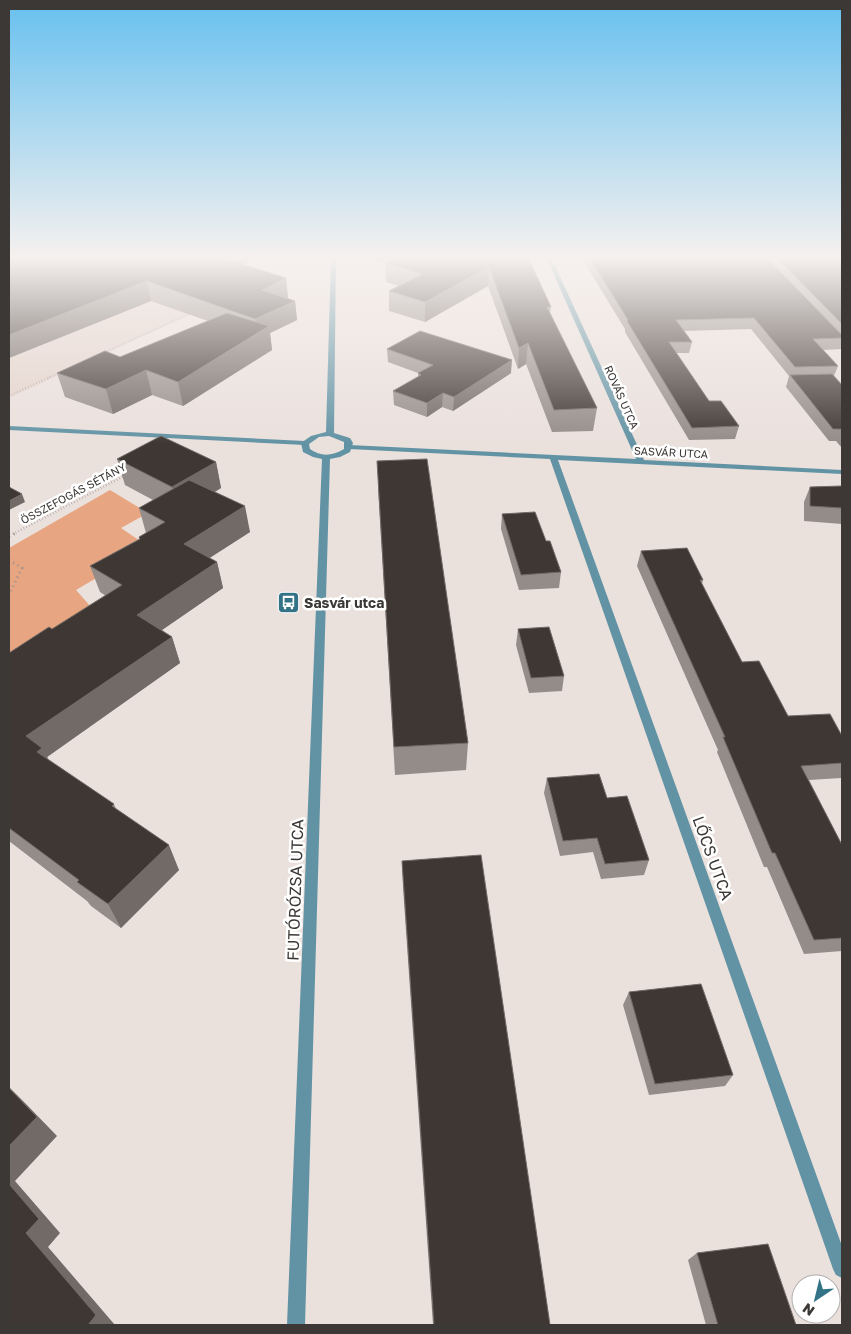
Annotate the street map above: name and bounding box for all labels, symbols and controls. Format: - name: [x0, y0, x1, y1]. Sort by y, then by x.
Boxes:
- street label: ROVÁS UTCA: [602, 363, 642, 431]
- street label: SASVÁR UTCA: [634, 444, 709, 460]
- street label: ÖSSZEFOGÁS SÉTÁNY: [18, 460, 128, 526]
- bus stop icon: Sasvár utca: [276, 590, 300, 614]
- place label: Sasvár utca: [304, 594, 384, 611]
- street label: LŐCS UTCA: [689, 813, 738, 903]
- street label: FUTÓRÓZSA UTCA: [283, 818, 307, 961]
- north arrow: [791, 1274, 841, 1324]
- text: N: [799, 1300, 817, 1320]

